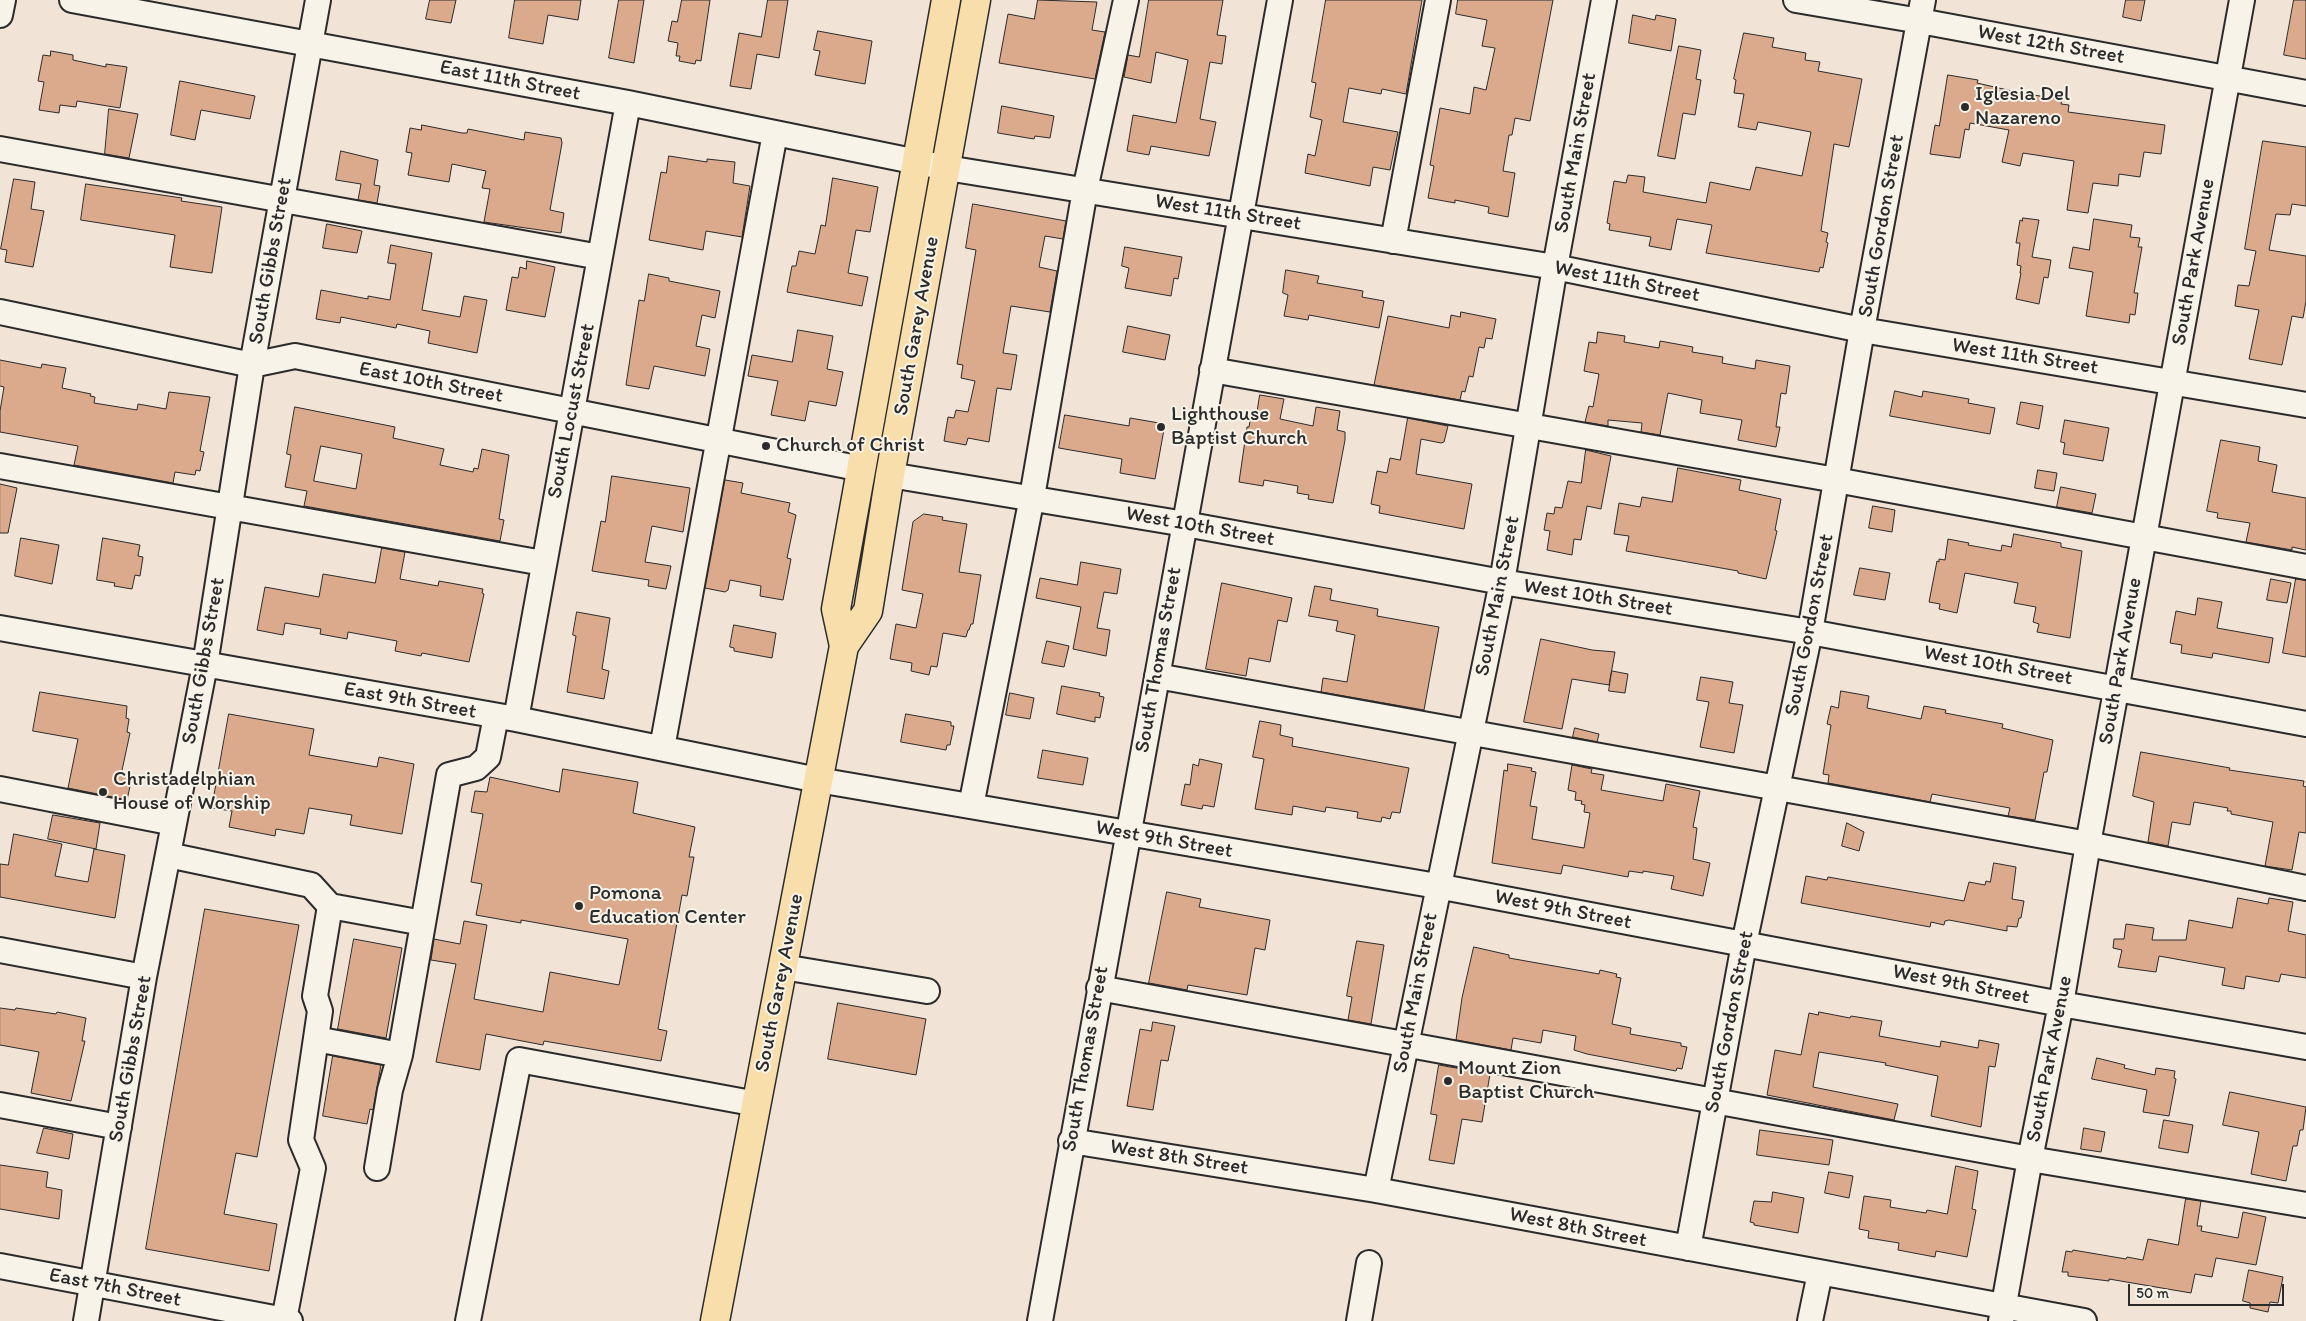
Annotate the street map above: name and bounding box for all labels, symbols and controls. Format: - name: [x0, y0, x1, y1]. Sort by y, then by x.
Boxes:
- street label: West 12th Street: [1976, 20, 2126, 70]
- street label: East 11th Street: [438, 55, 582, 107]
- street label: South Main Street: [1550, 71, 1602, 235]
- place label: Iglesia Del Nazareno: [1975, 82, 2070, 132]
- marker: Iglesia Del Nazareno: [1959, 101, 1971, 113]
- street label: South Gordon Street: [1854, 133, 1910, 319]
- street label: South Gibbs Street: [244, 176, 298, 346]
- street label: South Park Avenue: [2167, 177, 2221, 347]
- street label: West 11th Street: [1153, 189, 1303, 237]
- street label: South Garey Avenue: [889, 235, 945, 417]
- street label: West 11th Street: [1552, 256, 1702, 308]
- street label: South Locust Street: [543, 321, 601, 501]
- street label: West 11th Street: [1950, 333, 2100, 381]
- street label: East 10th Street: [357, 357, 505, 409]
- place label: Lighthouse Baptist Church: [1171, 402, 1307, 452]
- marker: Lighthouse Baptist Church: [1155, 421, 1167, 433]
- place label: Church of Christ: [776, 433, 925, 459]
- marker: Church of Christ: [760, 440, 772, 452]
- street label: West 10th Street: [1124, 502, 1276, 552]
- street label: South Main Street: [1470, 514, 1526, 678]
- street label: South Gordon Street: [1780, 532, 1840, 718]
- street label: South Thomas Street: [1130, 565, 1188, 755]
- street label: West 10th Street: [1522, 574, 1674, 622]
- street label: South Gibbs Street: [177, 576, 231, 746]
- street label: South Park Avenue: [2094, 576, 2148, 746]
- street label: West 10th Street: [1922, 641, 2074, 691]
- street label: East 9th Street: [342, 677, 478, 725]
- place label: Christadelphian House of Worship: [113, 767, 271, 817]
- marker: Christadelphian House of Worship: [97, 786, 109, 798]
- street label: West 9th Street: [1093, 816, 1235, 864]
- place label: Pomona Education Center: [589, 881, 746, 931]
- street label: West 9th Street: [1492, 884, 1634, 936]
- street label: South Garey Avenue: [750, 892, 810, 1074]
- marker: Pomona Education Center: [573, 900, 585, 912]
- street label: South Main Street: [1388, 911, 1444, 1075]
- street label: South Gordon Street: [1700, 929, 1760, 1115]
- street label: West 9th Street: [1890, 959, 2032, 1011]
- street label: South Thomas Street: [1057, 964, 1115, 1154]
- street label: South Gibbs Street: [104, 974, 158, 1144]
- street label: South Park Avenue: [2022, 974, 2078, 1144]
- place label: Mount Zion Baptist Church: [1458, 1056, 1594, 1106]
- marker: Mount Zion Baptist Church: [1442, 1075, 1454, 1087]
- street label: West 8th Street: [1108, 1135, 1250, 1181]
- street label: West 8th Street: [1507, 1202, 1649, 1254]
- street label: East 7th Street: [47, 1263, 183, 1313]
- scale bar: [2131, 1274, 2287, 1306]
- text: 50 m: [2136, 1284, 2169, 1302]

